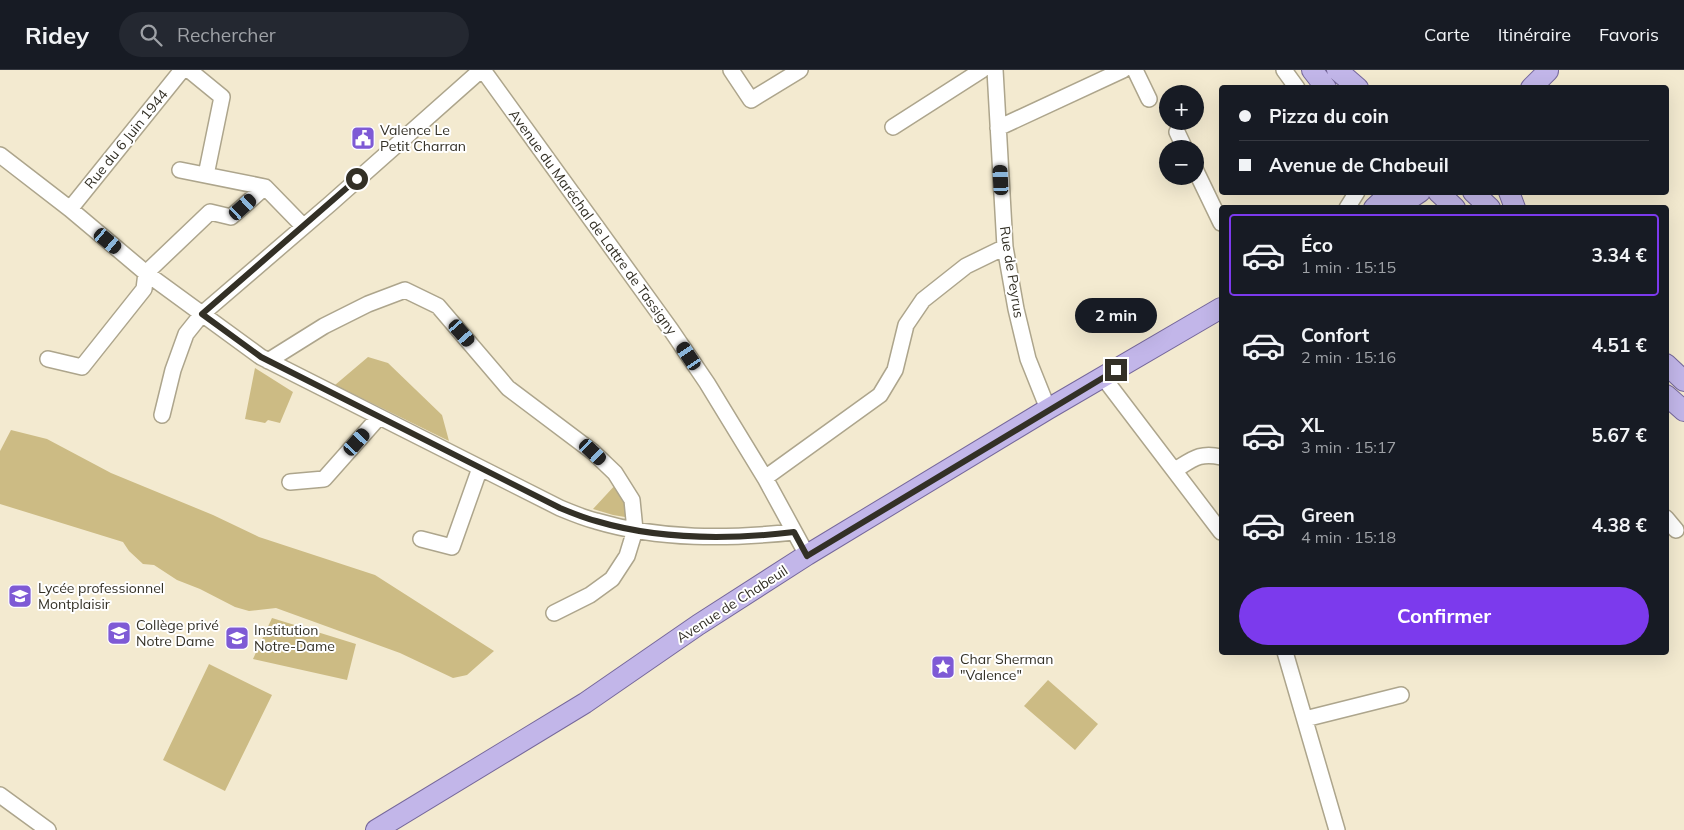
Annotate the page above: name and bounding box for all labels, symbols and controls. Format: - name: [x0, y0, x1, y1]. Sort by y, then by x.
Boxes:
- search box: [119, 12, 469, 57]
- text: Ridey: [25, 20, 89, 50]
- icon: search: [137, 21, 165, 49]
- text: Rechercher: [177, 23, 276, 47]
- text: Carte: [1424, 23, 1470, 46]
- text: Itinéraire: [1498, 23, 1571, 46]
- text: Favoris: [1599, 23, 1659, 46]
- street label: Rue du 6 Juin 1944: [80, 85, 172, 192]
- map controls: [1159, 85, 1204, 185]
- button: +: [1159, 85, 1204, 130]
- text: Pizza du coin: [1269, 104, 1389, 128]
- street label: Avenue du Maréchal de Lattre de Tassigny: [505, 106, 681, 339]
- place label: Valence Le Petit Charran: [380, 121, 466, 155]
- public building icon: Valence Le Petit Charran: [350, 125, 376, 151]
- button: −: [1159, 140, 1204, 185]
- text: Avenue de Chabeuil: [1269, 153, 1449, 177]
- car: [992, 165, 1009, 195]
- route start: [346, 168, 368, 190]
- car: [226, 191, 259, 223]
- street label: Rue de Peyrus: [996, 225, 1028, 319]
- car: [91, 226, 124, 256]
- icon: car: [1241, 233, 1286, 278]
- text: Éco: [1301, 233, 1333, 257]
- text: 3.34 €: [1591, 243, 1647, 267]
- text: 1 min · 15:15: [1301, 257, 1396, 277]
- callout: 2 min: [1075, 298, 1157, 332]
- text: 2 min: [1095, 305, 1137, 325]
- car: [446, 317, 477, 349]
- icon: car: [1241, 323, 1286, 368]
- text: Confort: [1301, 323, 1369, 347]
- text: 4.51 €: [1591, 333, 1647, 357]
- car: [674, 339, 703, 373]
- text: 2 min · 15:16: [1301, 347, 1396, 367]
- route end: [1105, 359, 1127, 381]
- icon: car: [1241, 413, 1286, 458]
- text: XL: [1301, 413, 1324, 437]
- text: 5.67 €: [1591, 423, 1647, 447]
- car: [341, 426, 372, 458]
- car: [576, 436, 609, 468]
- text: 3 min · 15:17: [1301, 437, 1396, 457]
- icon: car: [1241, 503, 1286, 548]
- text: Green: [1301, 503, 1355, 527]
- text: 4.38 €: [1591, 513, 1647, 537]
- text: 4 min · 15:18: [1301, 527, 1396, 547]
- street label: Avenue de Chabeuil: [673, 561, 791, 647]
- place label: Lycée professionnel Montplaisir: [38, 579, 164, 613]
- school or university icon: Lycée professionnel Montplaisir: [7, 583, 33, 609]
- button: Confirmer: [1239, 587, 1649, 645]
- place label: Collège privé Notre Dame: [136, 616, 219, 650]
- school or university icon: Collège privé Notre Dame: [106, 620, 132, 646]
- place label: Institution Notre-Dame: [254, 621, 335, 655]
- school or university icon: Institution Notre-Dame: [224, 625, 250, 651]
- place label: Char Sherman "Valence": [960, 650, 1053, 684]
- place icon: Char Sherman "Valence": [930, 654, 956, 680]

